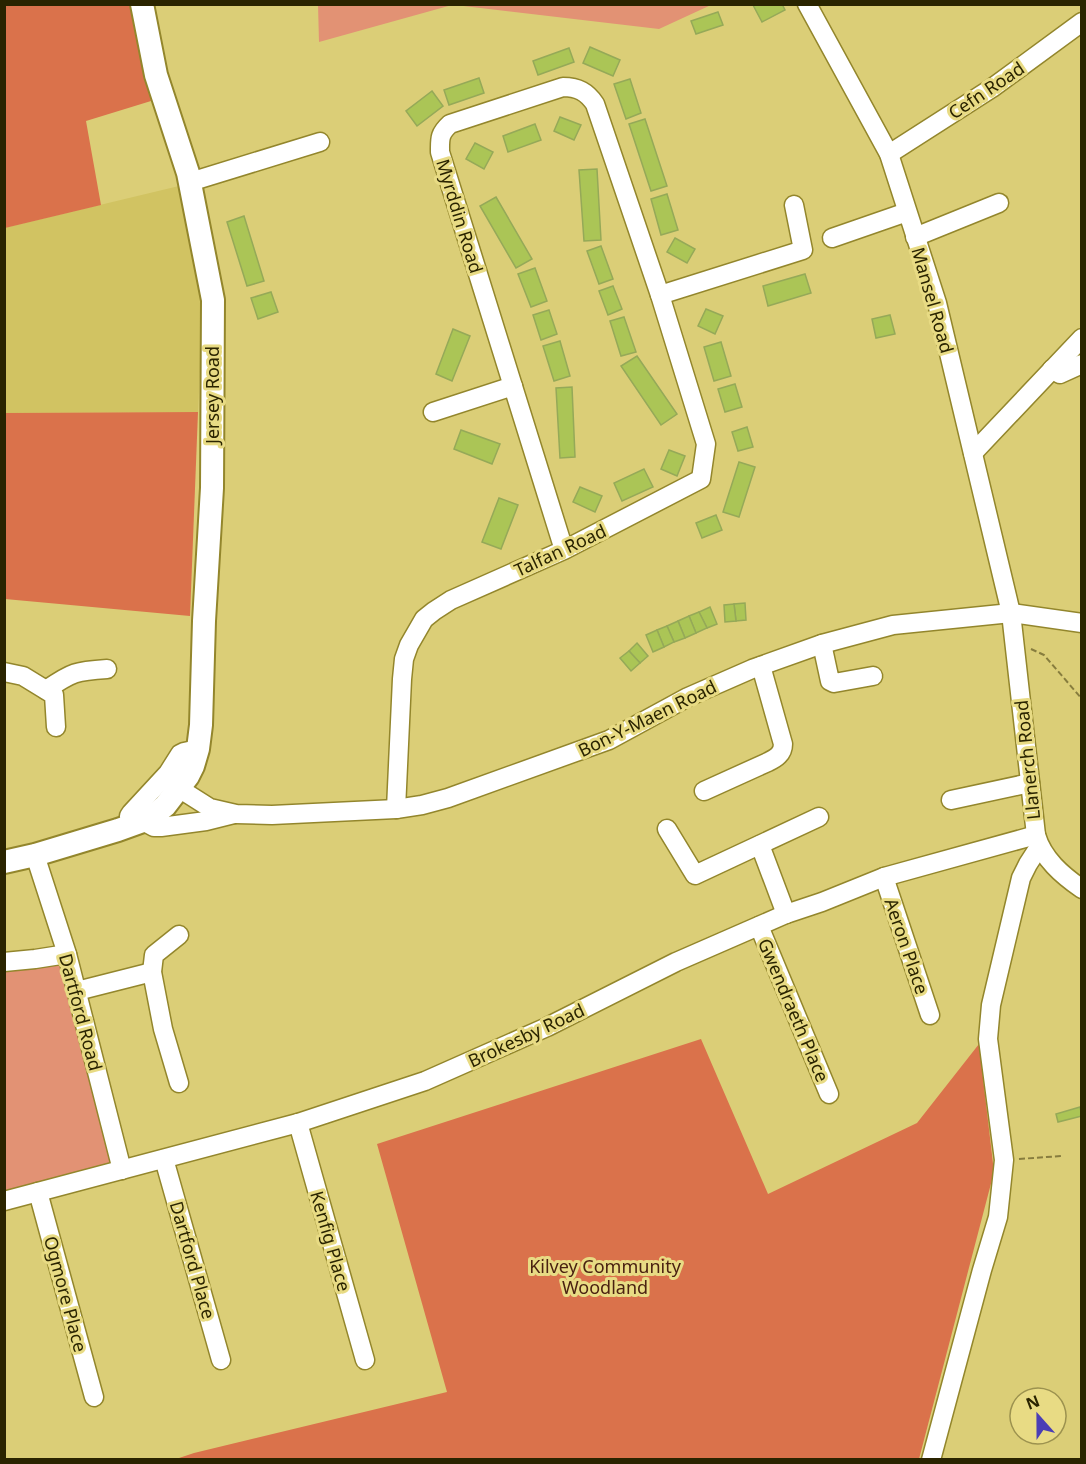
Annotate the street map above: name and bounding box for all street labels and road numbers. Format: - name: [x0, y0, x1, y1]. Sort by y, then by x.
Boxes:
- street label: Cefn Road: [943, 56, 1029, 124]
- street label: Myrddin Road: [431, 156, 489, 276]
- street label: Mansel Road: [906, 244, 960, 356]
- street label: Jersey Road: [200, 346, 224, 446]
- street label: Talfan Road: [510, 518, 610, 582]
- street label: Bon-Y-Maen Road: [574, 674, 720, 762]
- street label: Llanerch Road: [1009, 699, 1045, 821]
- street label: Aeron Place: [879, 895, 935, 997]
- street label: Gwendraeth Place: [753, 935, 835, 1085]
- street label: Dartford Road: [54, 951, 108, 1073]
- street label: Brokesby Road: [464, 998, 588, 1072]
- street label: Kenfig Place: [305, 1188, 357, 1294]
- street label: Dartford Place: [165, 1198, 221, 1322]
- street label: Ogmore Place: [39, 1233, 93, 1355]

